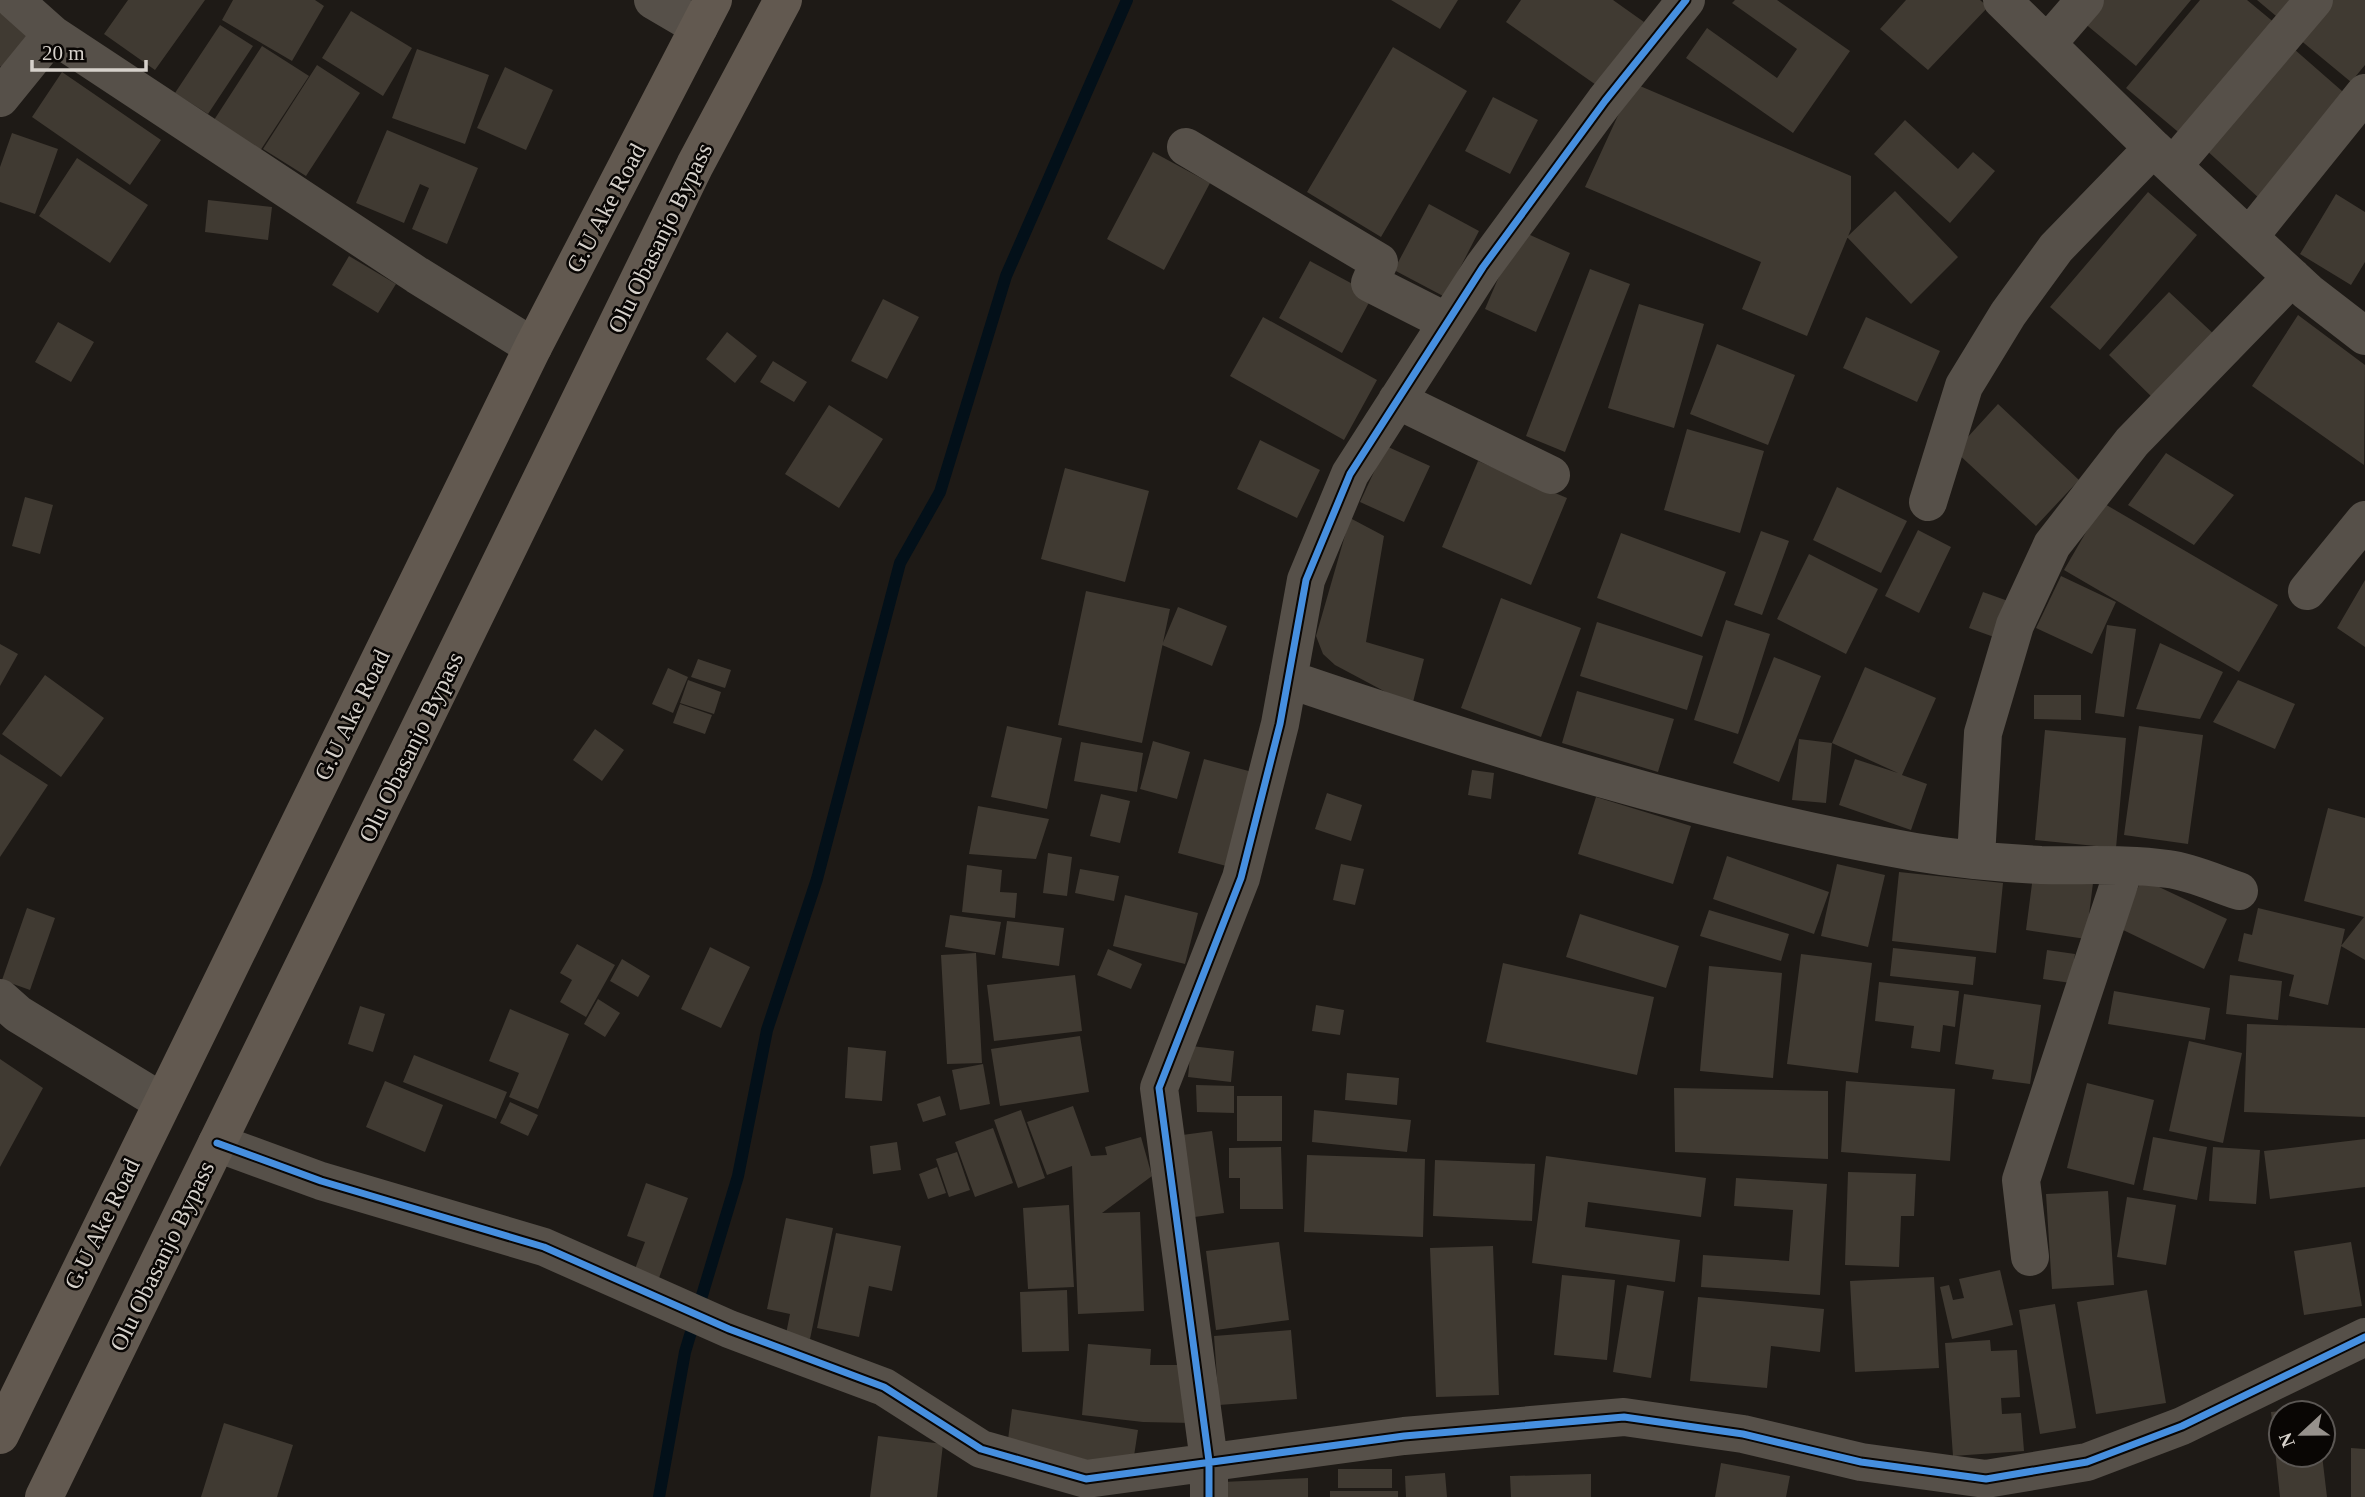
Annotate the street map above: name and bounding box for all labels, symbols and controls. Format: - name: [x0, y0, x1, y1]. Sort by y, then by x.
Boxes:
- scale bar: [32, 28, 145, 72]
- text: 20 m: [42, 41, 85, 65]
- street label: G.U Ake Road: [561, 139, 651, 277]
- street label: Olu Obasanjo Bypass: [603, 139, 717, 337]
- street label: G.U Ake Road: [309, 645, 395, 785]
- street label: Olu Obasanjo Bypass: [354, 648, 468, 846]
- street label: G.U Ake Road: [59, 1154, 145, 1294]
- street label: Olu Obasanjo Bypass: [105, 1157, 219, 1355]
- north arrow: [2267, 1399, 2337, 1469]
- text: N: [2274, 1430, 2299, 1450]

